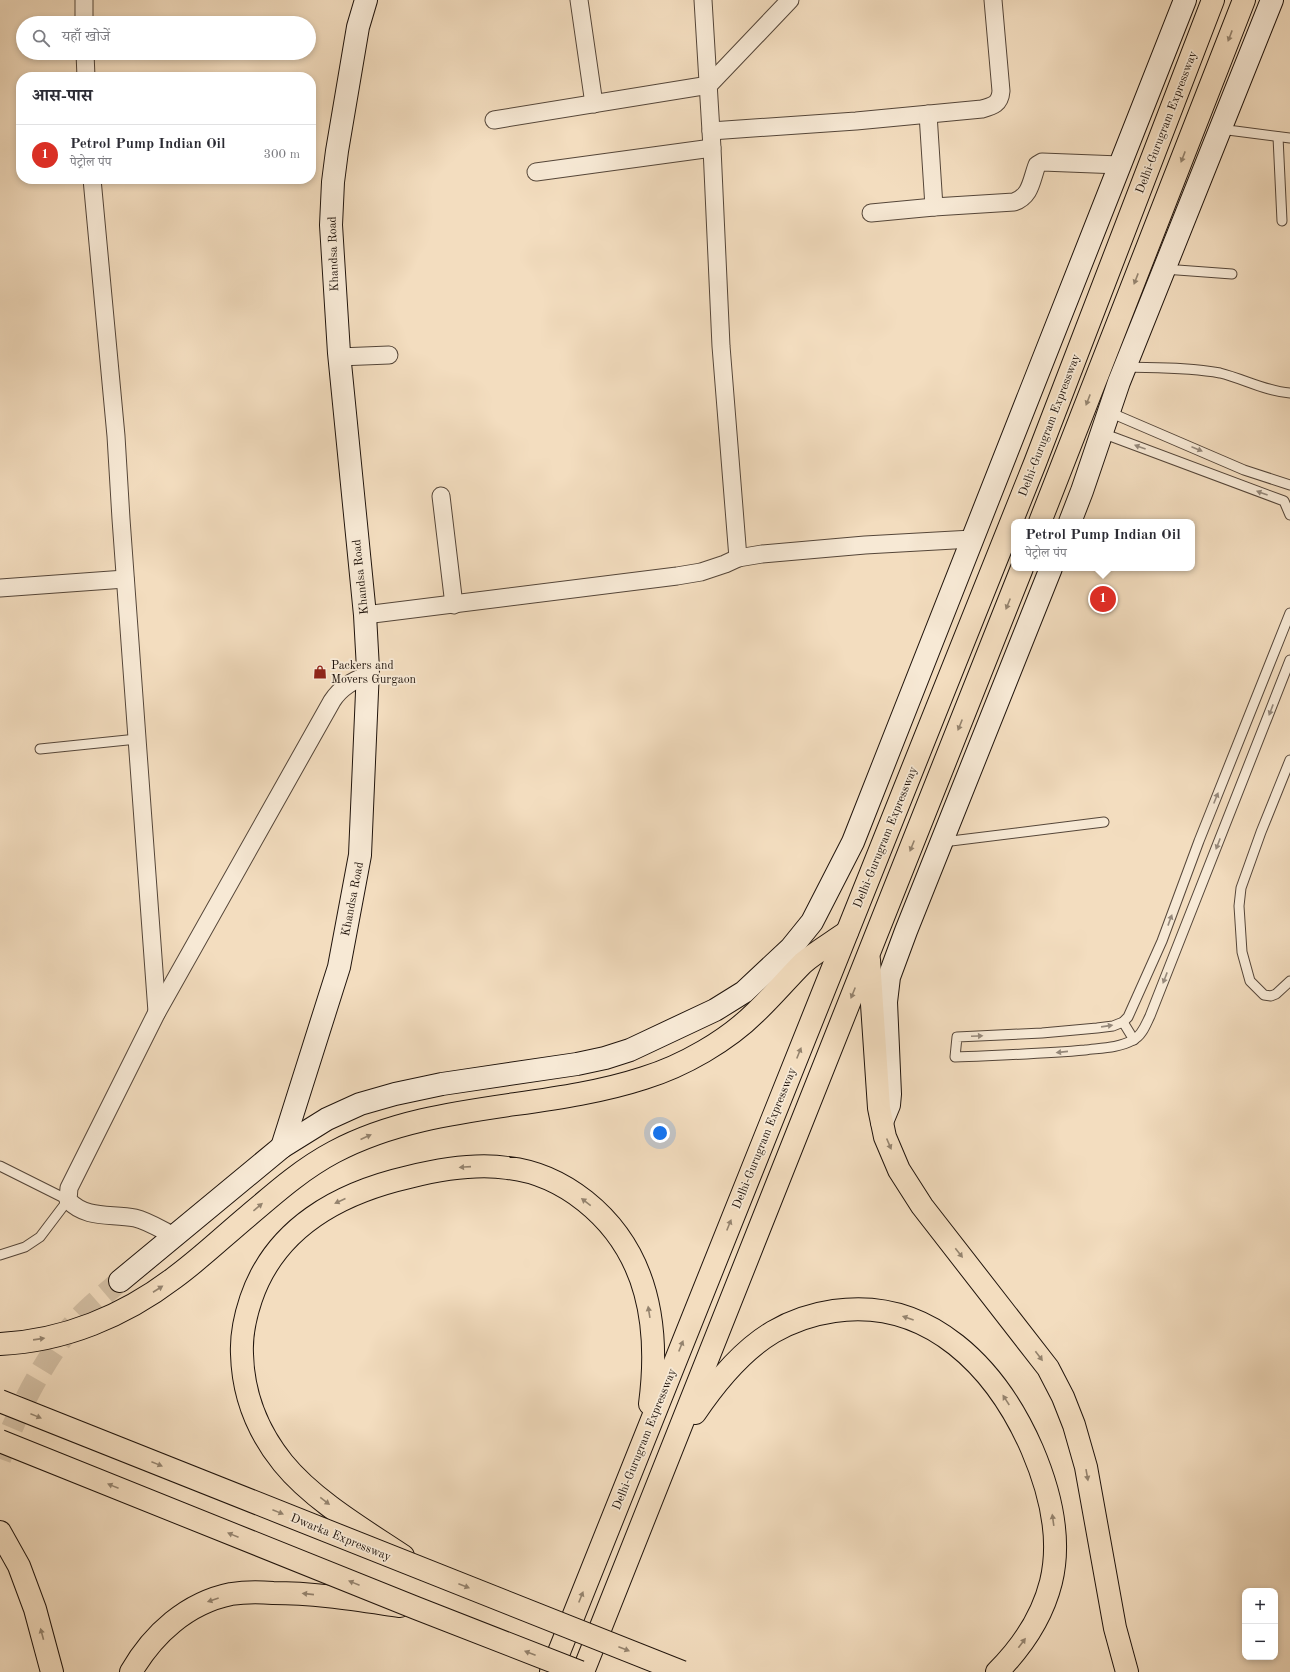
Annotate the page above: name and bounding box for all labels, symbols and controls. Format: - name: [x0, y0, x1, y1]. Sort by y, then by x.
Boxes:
- search box: [16, 16, 316, 60]
- icon: search: [30, 27, 52, 49]
- text: यहाँ खोजें: [62, 30, 110, 45]
- one-way arrow: [1227, 31, 1233, 43]
- street label: Delhi-Gurugram Expressway: [1134, 49, 1200, 195]
- text: आस-पास: [32, 88, 92, 105]
- text: Petrol Pump Indian Oil: [70, 137, 226, 152]
- text: 1: [41, 148, 49, 161]
- text: 300 m: [263, 148, 300, 161]
- one-way arrow: [1179, 152, 1185, 164]
- text: पेट्रोल पंप: [70, 156, 112, 169]
- street label: Khandsa Road: [327, 216, 341, 292]
- one-way arrow: [1132, 273, 1138, 285]
- street label: Delhi-Gurugram Expressway: [1017, 352, 1083, 498]
- one-way arrow: [1085, 394, 1091, 406]
- one-way arrow: [1133, 444, 1145, 450]
- one-way arrow: [1191, 446, 1202, 452]
- one-way arrow: [1255, 489, 1267, 495]
- popup: [1011, 519, 1195, 571]
- text: Petrol Pump Indian Oil: [1025, 528, 1181, 543]
- street label: Khandsa Road: [351, 539, 371, 615]
- text: पेट्रोल पंप: [1025, 547, 1067, 560]
- pin: 1: [1090, 584, 1116, 614]
- one-way arrow: [1004, 599, 1010, 611]
- place label: Packers and Movers Gurgaon: [331, 660, 417, 686]
- shop icon: Packers and Movers Gurgaon: [312, 664, 328, 680]
- one-way arrow: [1267, 704, 1273, 716]
- one-way arrow: [956, 720, 962, 732]
- street label: Delhi-Gurugram Expressway: [852, 764, 920, 910]
- one-way arrow: [1213, 792, 1219, 804]
- one-way arrow: [1215, 838, 1221, 849]
- one-way arrow: [908, 840, 914, 852]
- street label: Khandsa Road: [340, 861, 366, 937]
- one-way arrow: [1167, 913, 1173, 925]
- one-way arrow: [1162, 972, 1168, 984]
- one-way arrow: [850, 987, 856, 999]
- one-way arrow: [1101, 1023, 1113, 1029]
- one-way arrow: [971, 1033, 983, 1040]
- one-way arrow: [796, 1046, 802, 1058]
- one-way arrow: [1056, 1048, 1068, 1055]
- street label: Delhi-Gurugram Expressway: [731, 1065, 799, 1211]
- your location: [650, 1123, 670, 1143]
- one-way arrow: [361, 1133, 373, 1139]
- one-way arrow: [886, 1139, 892, 1151]
- one-way arrow: [459, 1164, 471, 1171]
- one-way arrow: [334, 1198, 345, 1204]
- one-way arrow: [581, 1198, 592, 1207]
- one-way arrow: [253, 1203, 263, 1212]
- one-way arrow: [727, 1219, 733, 1231]
- one-way arrow: [955, 1247, 964, 1258]
- one-way arrow: [152, 1286, 163, 1293]
- one-way arrow: [646, 1306, 652, 1318]
- one-way arrow: [902, 1315, 914, 1321]
- one-way arrow: [33, 1336, 45, 1342]
- one-way arrow: [678, 1340, 684, 1351]
- one-way arrow: [1034, 1350, 1043, 1361]
- street label: Delhi-Gurugram Expressway: [611, 1366, 679, 1512]
- one-way arrow: [1002, 1395, 1010, 1405]
- one-way arrow: [31, 1413, 42, 1419]
- one-way arrow: [151, 1461, 162, 1467]
- one-way arrow: [1085, 1469, 1091, 1481]
- one-way arrow: [106, 1483, 118, 1489]
- one-way arrow: [319, 1497, 330, 1506]
- one-way arrow: [272, 1510, 284, 1516]
- street label: Dwarka Expressway: [289, 1512, 393, 1564]
- one-way arrow: [1050, 1514, 1056, 1526]
- one-way arrow: [227, 1531, 239, 1537]
- one-way arrow: [347, 1580, 359, 1586]
- one-way arrow: [459, 1584, 471, 1590]
- map controls: [1242, 1588, 1278, 1660]
- button: +: [1242, 1588, 1278, 1624]
- one-way arrow: [302, 1591, 314, 1597]
- one-way arrow: [578, 1591, 584, 1602]
- one-way arrow: [207, 1597, 219, 1603]
- button: −: [1242, 1624, 1278, 1660]
- one-way arrow: [39, 1628, 45, 1640]
- one-way arrow: [1018, 1638, 1026, 1648]
- one-way arrow: [619, 1647, 631, 1653]
- one-way arrow: [524, 1649, 536, 1655]

